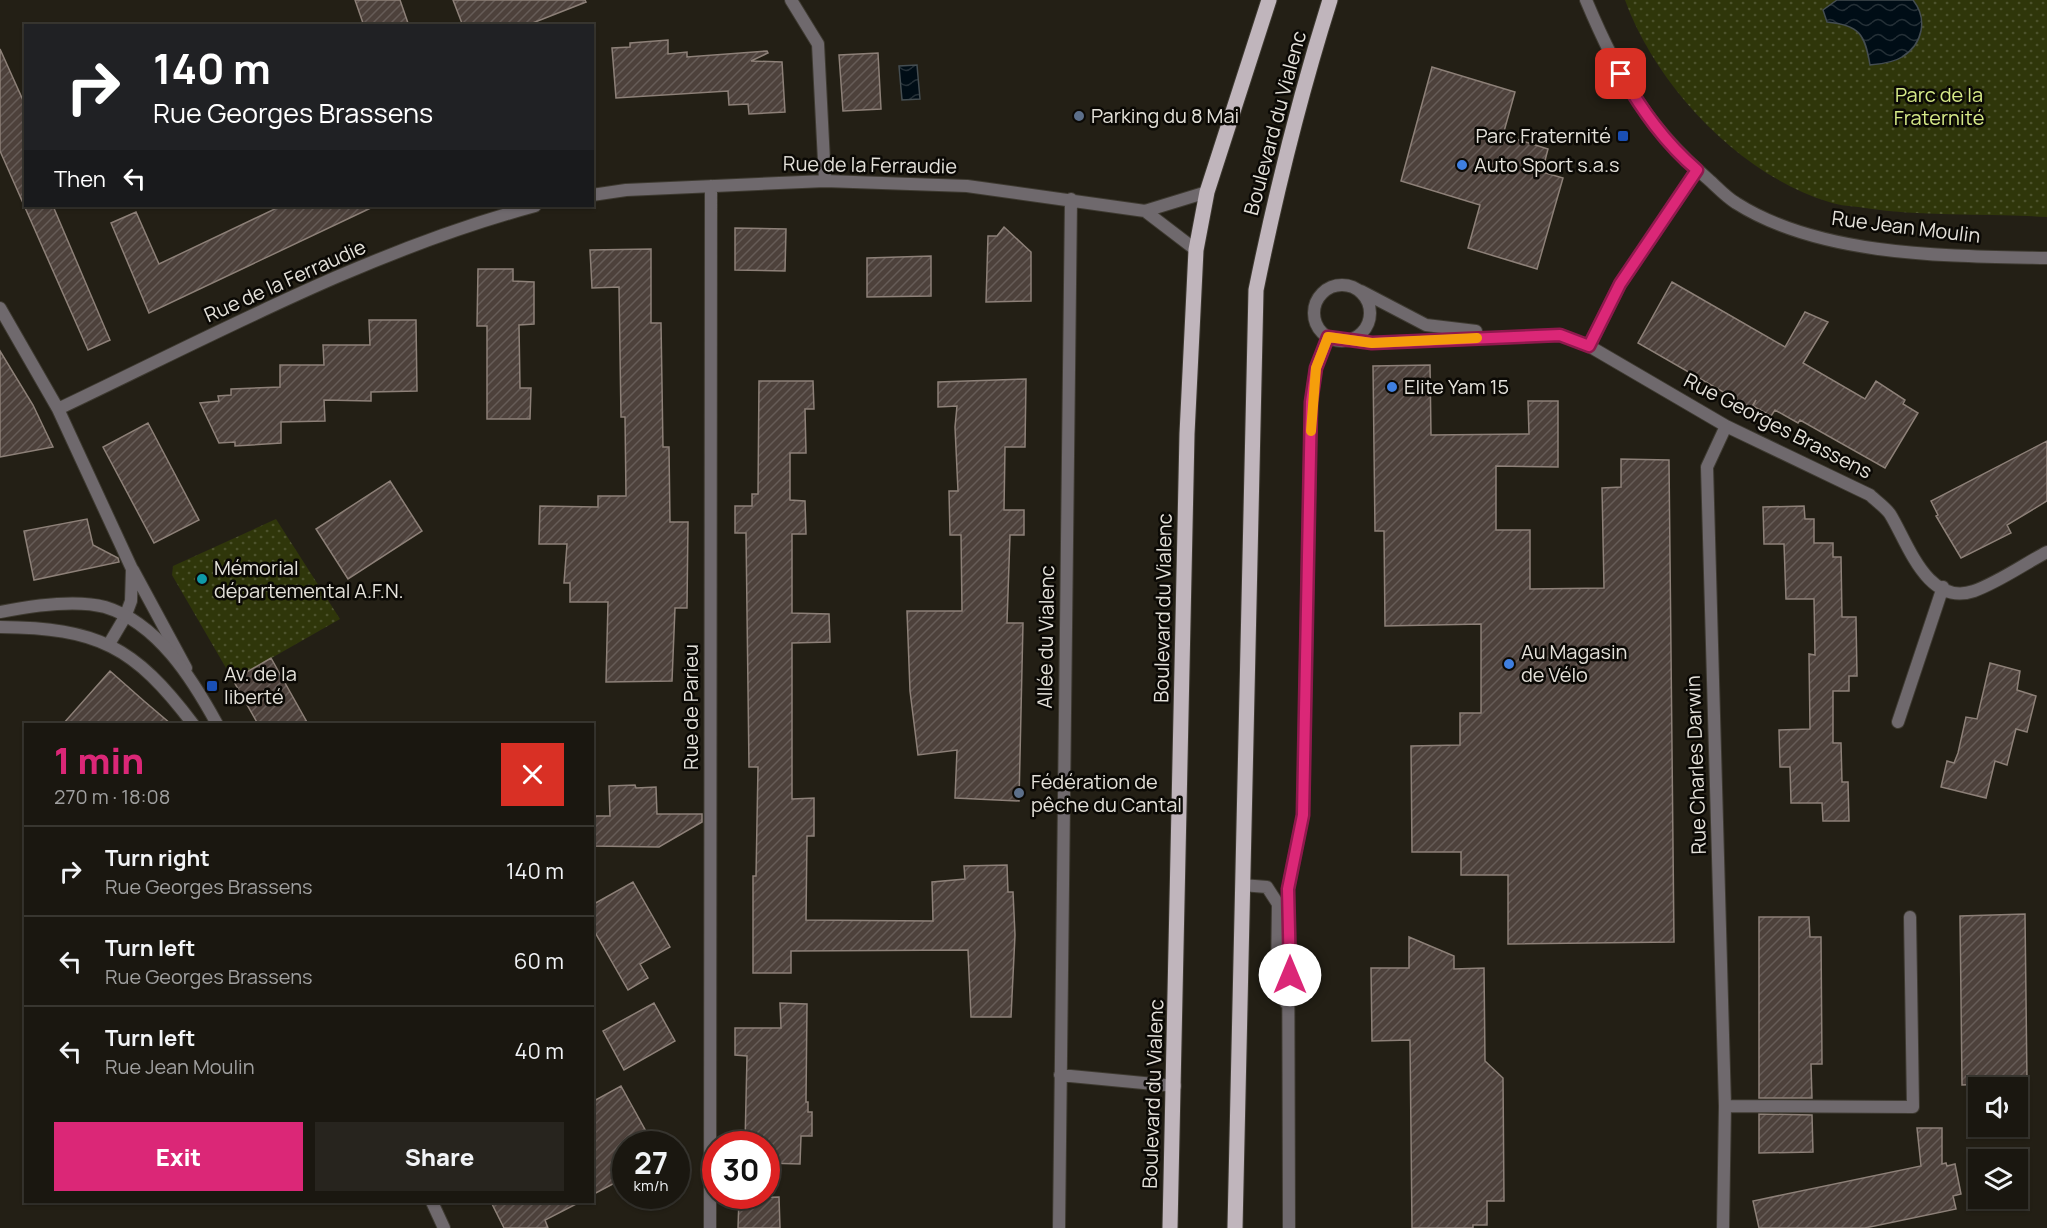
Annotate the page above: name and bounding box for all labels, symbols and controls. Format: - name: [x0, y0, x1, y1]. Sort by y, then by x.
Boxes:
- street label: Boulevard du Vialenc: [1237, 28, 1312, 218]
- text: 140 m: [153, 39, 271, 97]
- icon: right: [54, 48, 132, 126]
- pin: [1595, 48, 1646, 99]
- icon: arrive: [1604, 57, 1637, 90]
- park label: Parc de la Fraternité: [1894, 81, 1984, 131]
- text: Rue Georges Brassens: [153, 94, 433, 131]
- place label: Parking du 8 Mai: [1091, 102, 1239, 129]
- marker: Parking du 8 Mai: [1072, 109, 1086, 123]
- place label: Parc Fraternité: [1475, 122, 1611, 149]
- marker: Parc Fraternité: [1616, 129, 1630, 143]
- street label: Rue de la Ferraudie: [783, 149, 957, 180]
- place label: Auto Sport s.a.s: [1474, 151, 1619, 178]
- marker: Auto Sport s.a.s: [1455, 158, 1469, 172]
- icon: left: [118, 162, 151, 195]
- text: Then: [54, 164, 106, 194]
- street label: Rue Jean Moulin: [1830, 204, 1982, 249]
- street label: Rue de la Ferraudie: [200, 233, 370, 328]
- street label: Rue Georges Brassens: [1680, 366, 1877, 485]
- place label: Elite Yam 15: [1404, 373, 1509, 400]
- marker: Elite Yam 15: [1385, 380, 1399, 394]
- street label: Boulevard du Vialenc: [1147, 513, 1178, 703]
- place label: Mémorial départemental A.F.N.: [214, 554, 404, 604]
- street label: Allée du Vialenc: [1031, 565, 1060, 709]
- marker: Mémorial départemental A.F.N.: [195, 572, 209, 586]
- place label: Au Magasin de Vélo: [1521, 638, 1627, 688]
- street label: Rue de Parieu: [677, 644, 704, 770]
- marker: Au Magasin de Vélo: [1502, 657, 1516, 671]
- place label: Av. de la liberté: [224, 660, 297, 710]
- street label: Rue Charles Darwin: [1679, 675, 1712, 855]
- marker: Av. de la liberté: [205, 679, 219, 693]
- text: 1 min: [54, 736, 144, 785]
- button: close: [501, 743, 564, 806]
- place label: Fédération de pêche du Cantal: [1031, 768, 1182, 818]
- text: 270 m · 18:08: [54, 783, 170, 810]
- marker: Fédération de pêche du Cantal: [1012, 786, 1026, 800]
- text: Turn right: [105, 843, 210, 873]
- icon: right: [54, 855, 87, 888]
- text: 140 m: [506, 856, 564, 886]
- text: Rue Georges Brassens: [105, 873, 313, 900]
- text: Turn left: [105, 933, 195, 963]
- position arrow: [1258, 943, 1322, 1007]
- icon: left: [54, 945, 87, 978]
- text: 60 m: [514, 946, 564, 976]
- text: Rue Georges Brassens: [105, 963, 313, 990]
- street label: Boulevard du Vialenc: [1136, 999, 1169, 1189]
- text: Turn left: [105, 1023, 195, 1053]
- icon: left: [54, 1035, 87, 1068]
- text: 40 m: [515, 1036, 564, 1066]
- text: Rue Jean Moulin: [105, 1053, 255, 1080]
- map controls: [1968, 1077, 2028, 1209]
- button: sound: [1968, 1077, 2028, 1137]
- button: Exit: [54, 1122, 303, 1191]
- button: Share: [315, 1122, 564, 1191]
- speed limit sign: 30: [702, 1131, 780, 1209]
- text: 27: [634, 1142, 668, 1183]
- button: layers: [1968, 1149, 2028, 1209]
- text: km/h: [634, 1175, 668, 1196]

